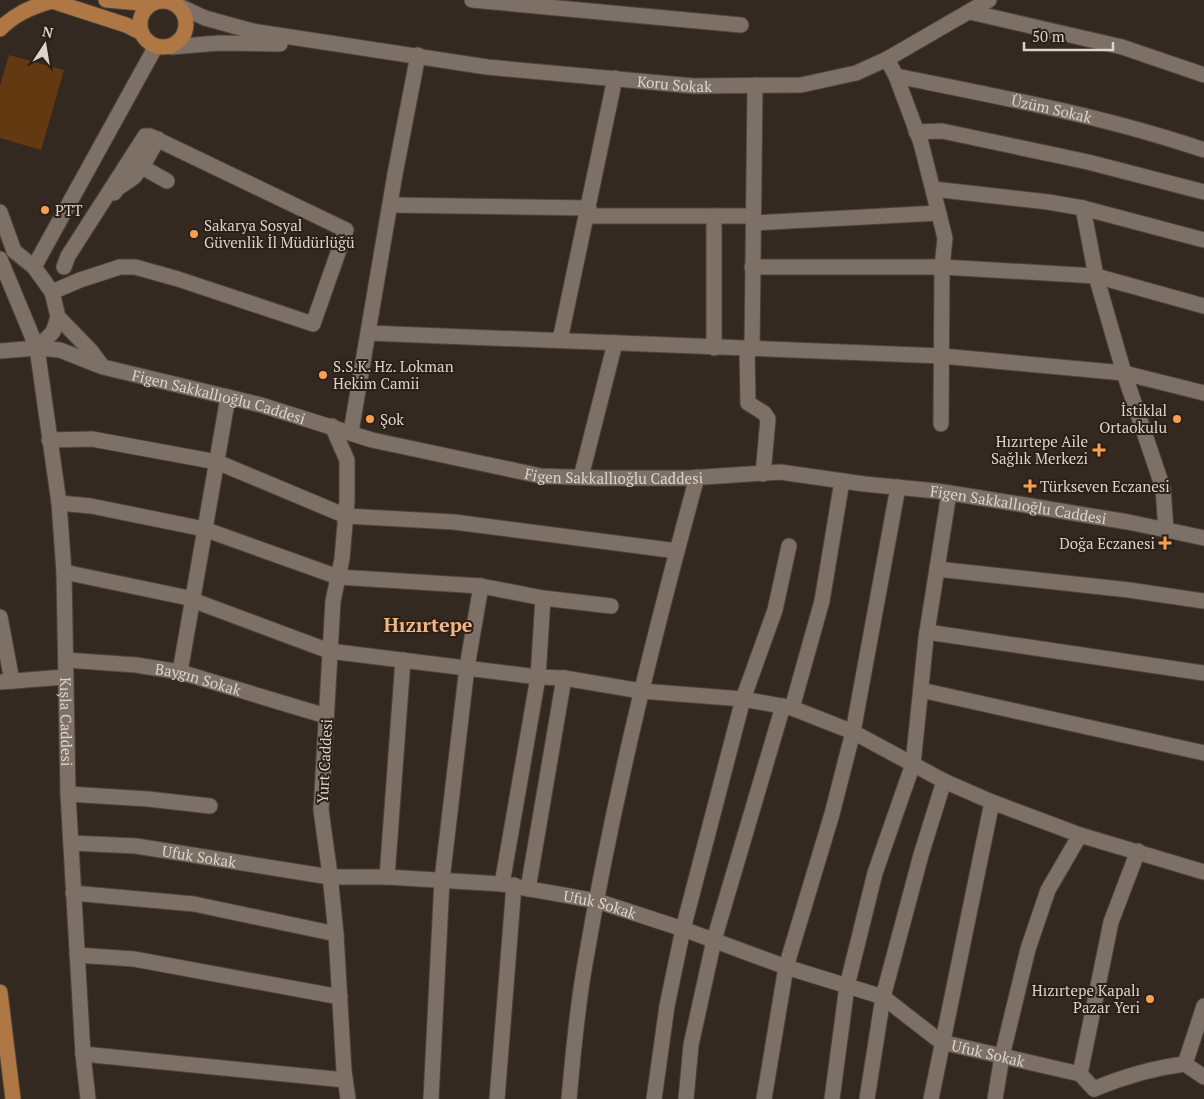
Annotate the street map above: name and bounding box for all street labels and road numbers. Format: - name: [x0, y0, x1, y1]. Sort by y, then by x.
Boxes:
- street label: Koru Sokak: [636, 71, 712, 96]
- street label: Üzüm Sokak: [1010, 90, 1094, 127]
- street label: Figen Sakkallıoğlu Caddesi: [130, 364, 308, 428]
- street label: Figen Sakkallıoğlu Caddesi: [523, 463, 704, 488]
- street label: Figen Sakkallıoğlu Caddesi: [929, 480, 1108, 528]
- street label: Baygın Sokak: [154, 658, 244, 700]
- street label: Kışla Caddesi: [56, 677, 78, 767]
- street label: Yurt Caddesi: [312, 718, 336, 804]
- street label: Ufuk Sokak: [161, 840, 238, 872]
- street label: Ufuk Sokak: [562, 885, 639, 923]
- street label: Ufuk Sokak: [950, 1035, 1027, 1071]

